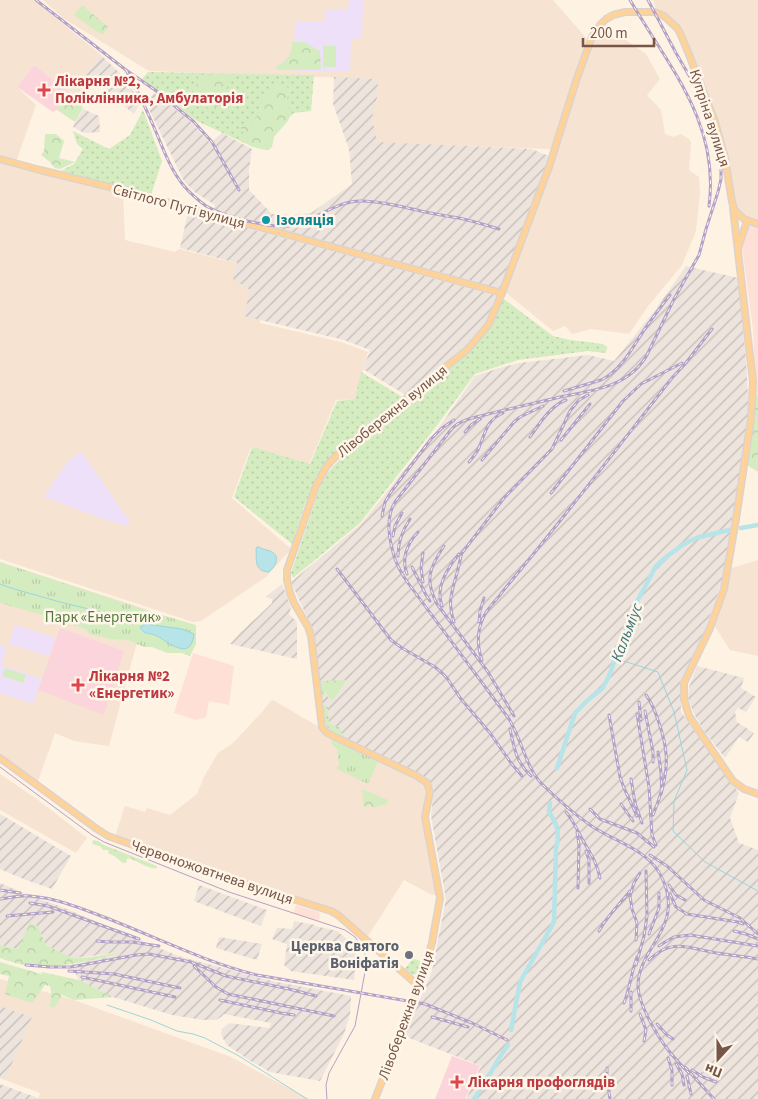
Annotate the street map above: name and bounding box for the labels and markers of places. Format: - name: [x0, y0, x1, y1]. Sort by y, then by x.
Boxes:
- place label: Лікарня №2, Поліклінника, Амбулаторія: [54, 71, 243, 109]
- marker: Лікарня №2, Поліклінника, Амбулаторія: [37, 83, 51, 97]
- place label: Ізоляція: [276, 210, 334, 231]
- marker: Ізоляція: [260, 214, 272, 226]
- place label: Лікарня №2 «Енергетик»: [88, 666, 174, 704]
- marker: Лікарня №2 «Енергетик»: [71, 678, 85, 692]
- place label: Церква Святого Воніфатія: [291, 936, 399, 974]
- marker: Церква Святого Воніфатія: [403, 949, 415, 961]
- place label: Лікарня профоглядів: [467, 1072, 615, 1093]
- marker: Лікарня профоглядів: [450, 1075, 464, 1089]

